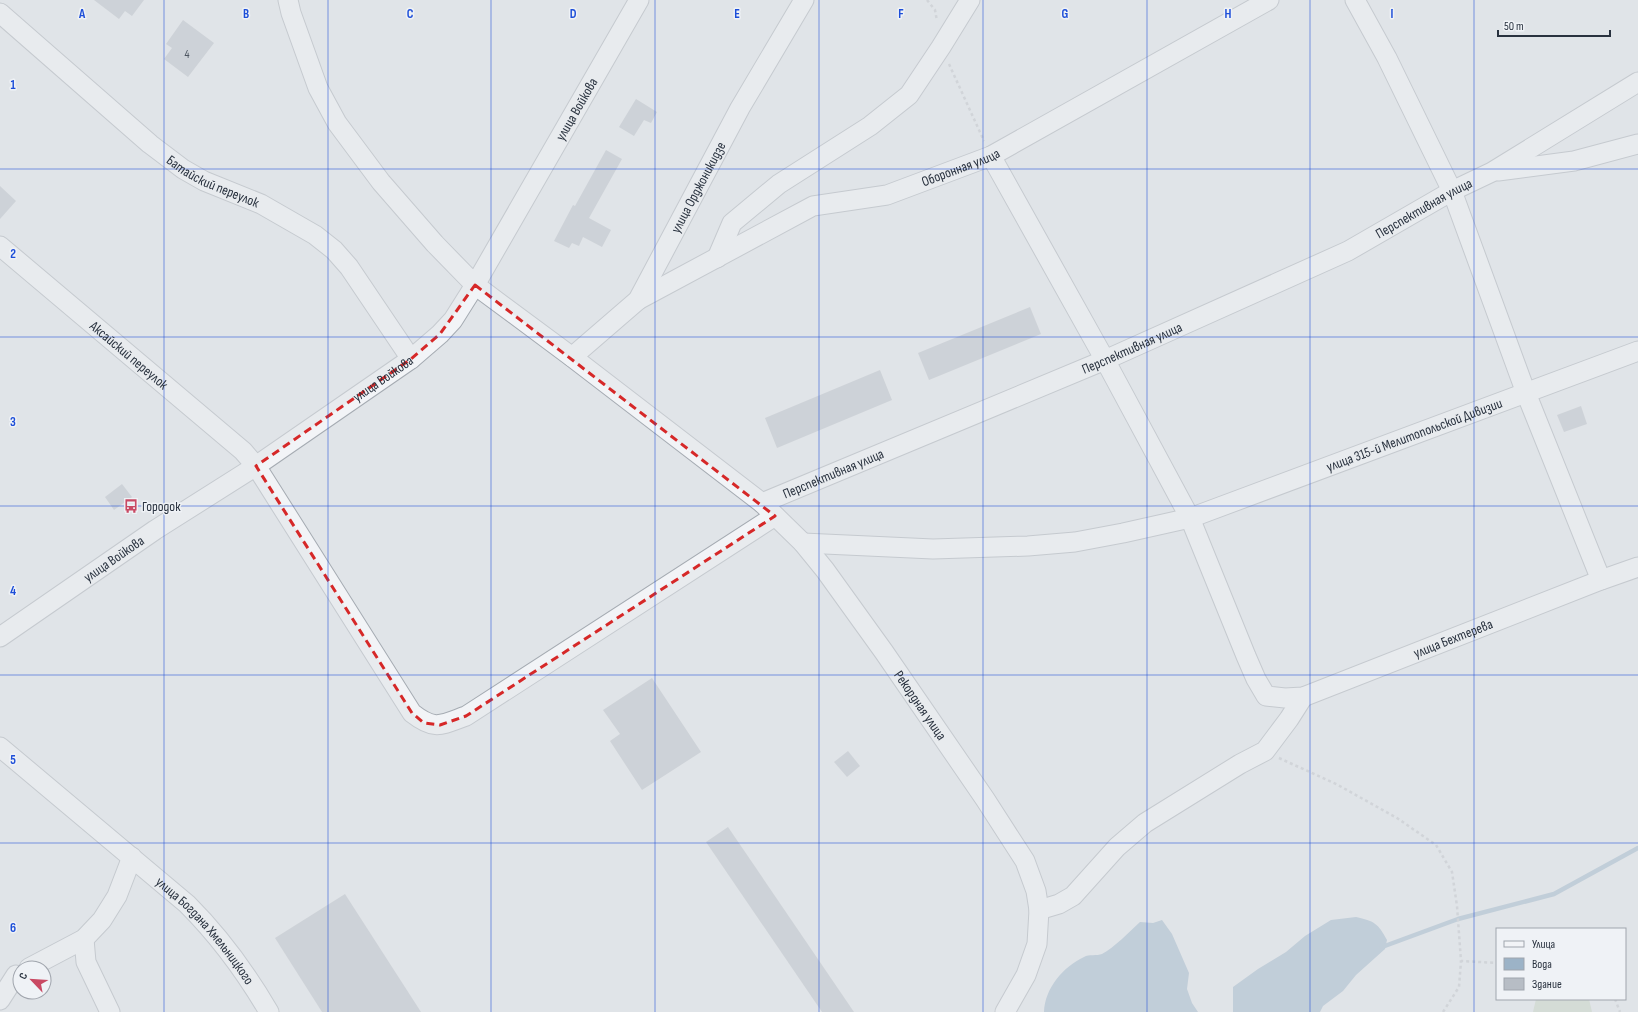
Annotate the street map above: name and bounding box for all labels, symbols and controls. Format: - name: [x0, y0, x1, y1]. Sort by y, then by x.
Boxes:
- text: A: [78, 6, 86, 22]
- text: B: [243, 6, 249, 22]
- text: C: [407, 6, 414, 22]
- text: D: [570, 6, 577, 22]
- text: E: [734, 6, 740, 22]
- text: F: [898, 6, 904, 22]
- text: G: [1062, 6, 1069, 22]
- text: H: [1225, 6, 1232, 22]
- text: I: [1391, 6, 1394, 22]
- scale bar: [1498, 12, 1610, 38]
- text: 50 m: [1504, 19, 1524, 34]
- house number: 4: [184, 47, 190, 62]
- street label: улица Войкова: [552, 75, 601, 144]
- text: 1: [10, 77, 16, 93]
- street label: улица Орджоникидзе: [667, 139, 730, 236]
- street label: Оборонная улица: [919, 145, 1003, 190]
- street label: Батайский переулок: [163, 152, 262, 212]
- street label: Перспективная улица: [1373, 175, 1475, 242]
- text: 2: [10, 246, 16, 262]
- street label: Аксайский переулок: [85, 317, 172, 394]
- street label: Перспективная улица: [1079, 319, 1185, 378]
- street label: улица Войкова: [350, 352, 417, 406]
- street label: улица 315-й Мелитопольской Дивизии: [1324, 394, 1505, 475]
- text: 3: [10, 414, 16, 430]
- street label: Перспективная улица: [780, 445, 886, 502]
- bus stop icon: Городок: [123, 498, 139, 514]
- place label: Городок: [142, 498, 181, 515]
- street label: улица Войкова: [80, 532, 147, 586]
- text: 4: [10, 583, 16, 599]
- street label: улица Бехтерева: [1411, 615, 1495, 662]
- street label: Рекордная улица: [890, 667, 950, 743]
- text: 5: [10, 752, 16, 768]
- street label: улица Богдана Хмельницкого: [152, 873, 258, 988]
- text: 6: [10, 920, 16, 936]
- legend: [1496, 928, 1626, 1000]
- text: Улица: [1532, 937, 1556, 952]
- text: Вода: [1532, 957, 1552, 972]
- north arrow: [12, 960, 52, 1000]
- text: С: [16, 970, 31, 981]
- text: Здание: [1532, 977, 1562, 992]

